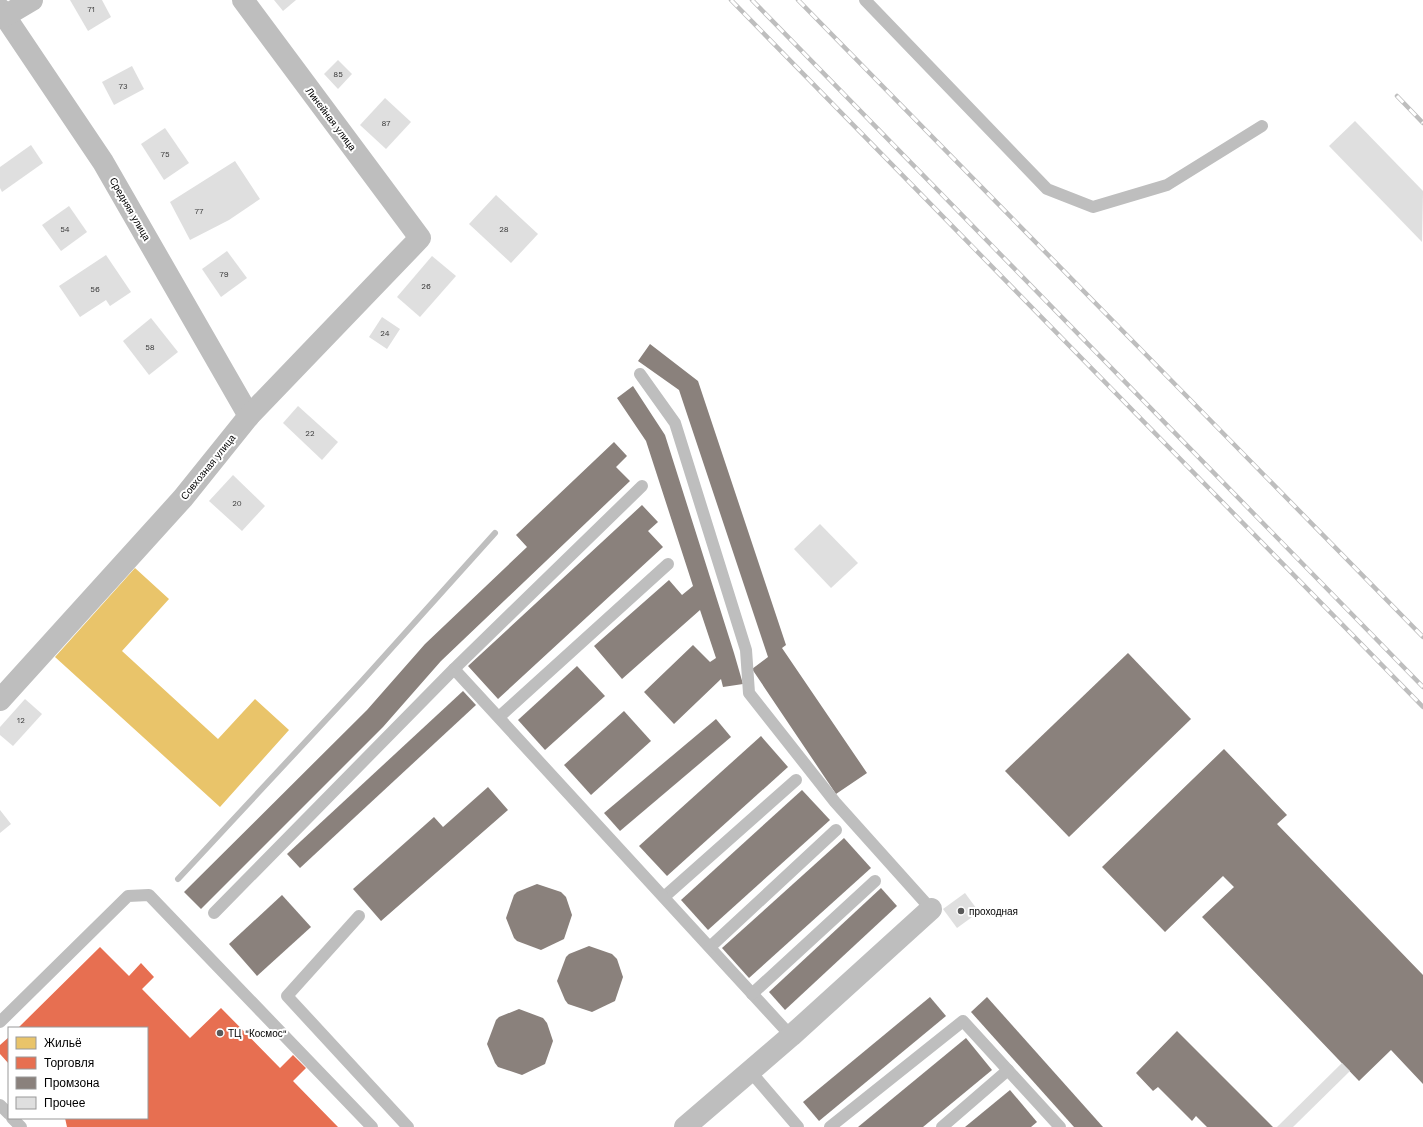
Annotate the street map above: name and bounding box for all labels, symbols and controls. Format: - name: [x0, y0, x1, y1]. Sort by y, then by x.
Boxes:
- house number: 71: [87, 5, 95, 14]
- house number: 85: [333, 70, 343, 79]
- house number: 73: [118, 82, 128, 91]
- street label: Линейная улица: [304, 85, 359, 153]
- house number: 87: [381, 119, 391, 128]
- house number: 75: [160, 150, 170, 159]
- street label: Средняя улица: [107, 175, 153, 243]
- house number: 77: [195, 207, 204, 216]
- house number: 54: [60, 225, 70, 234]
- house number: 28: [499, 225, 509, 234]
- house number: 79: [219, 270, 229, 279]
- house number: 26: [421, 282, 431, 291]
- house number: 56: [90, 285, 100, 294]
- house number: 24: [380, 329, 390, 338]
- house number: 58: [145, 343, 155, 352]
- house number: 22: [305, 429, 315, 438]
- street label: Совхозная улица: [178, 432, 238, 502]
- house number: 20: [232, 499, 242, 508]
- house number: 12: [17, 716, 25, 725]
- marker: проходная: [956, 906, 966, 916]
- place label: проходная: [969, 906, 1018, 917]
- legend: [8, 1027, 148, 1119]
- marker: ТЦ "Космос": [215, 1028, 225, 1038]
- place label: ТЦ "Космос": [228, 1028, 287, 1039]
- text: Жильё: [44, 1036, 82, 1050]
- text: Торговля: [44, 1056, 94, 1070]
- text: Промзона: [44, 1076, 100, 1090]
- text: Прочее: [44, 1096, 86, 1110]

